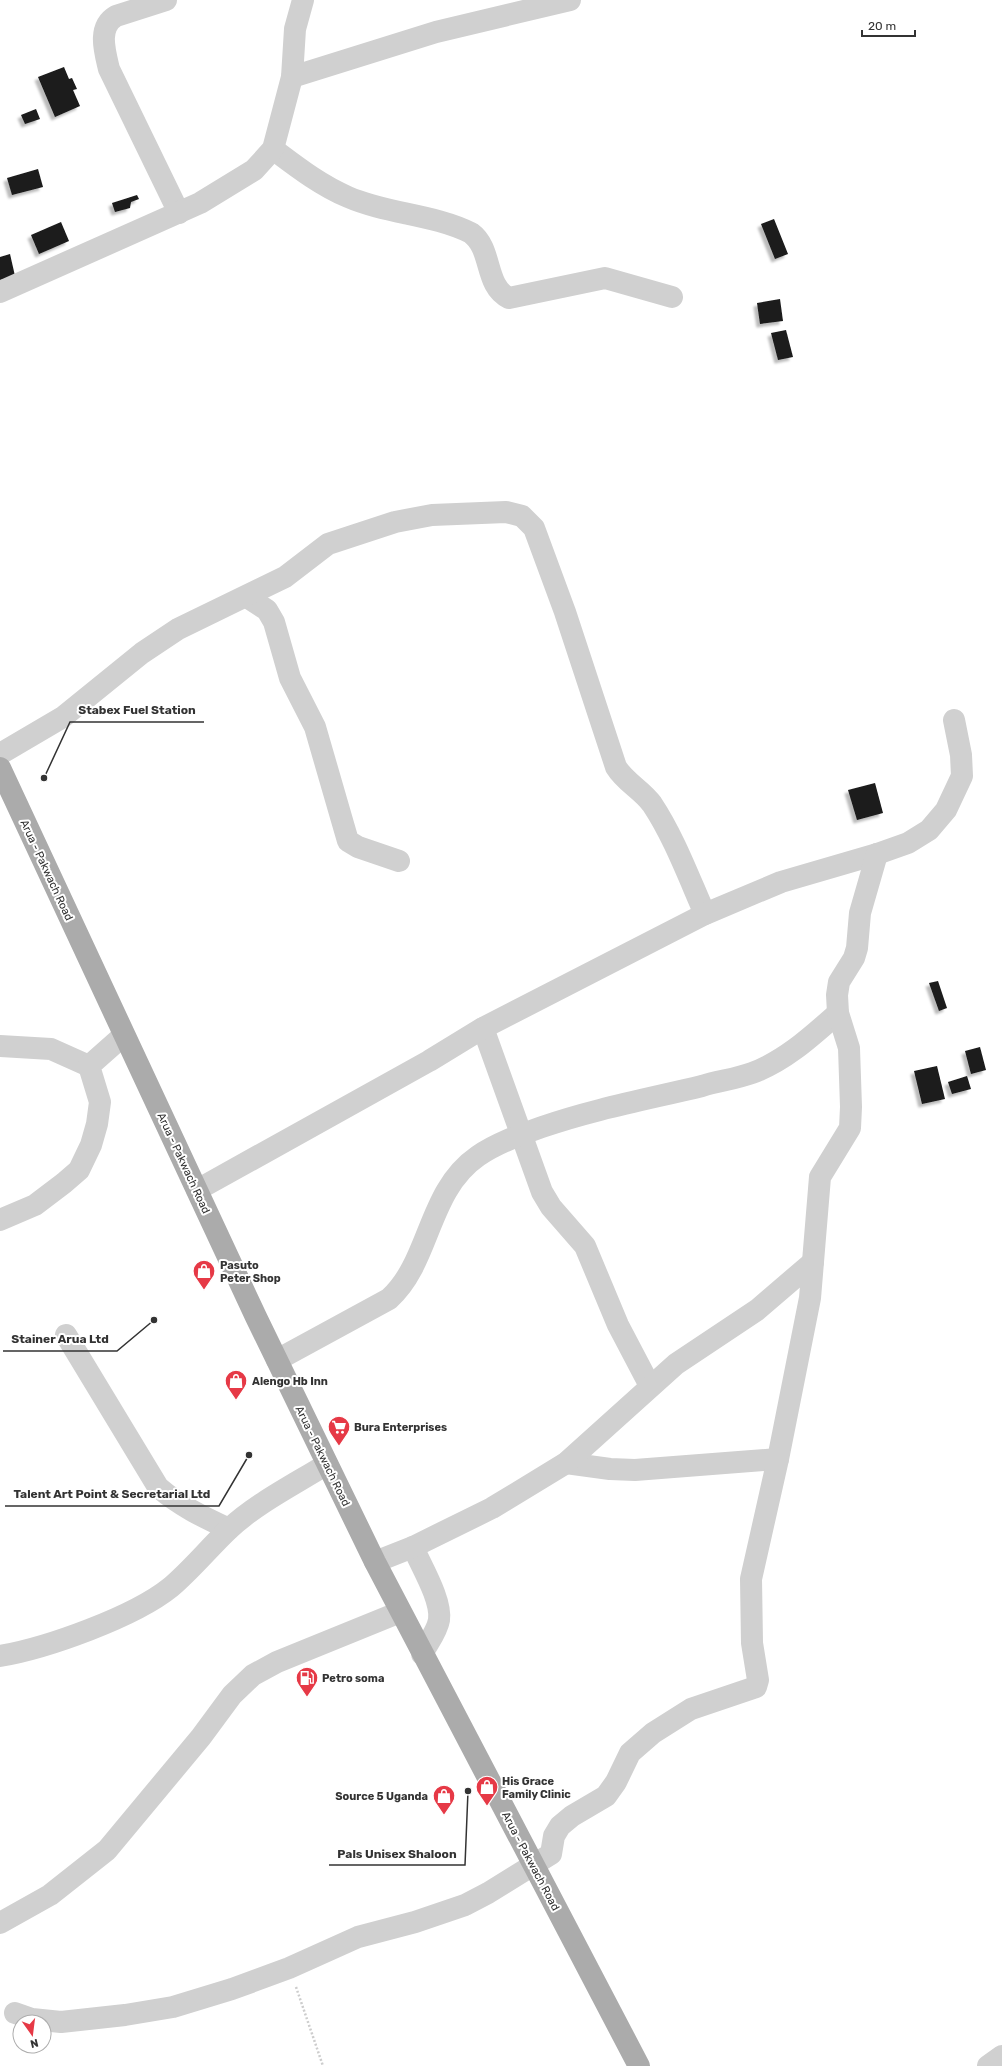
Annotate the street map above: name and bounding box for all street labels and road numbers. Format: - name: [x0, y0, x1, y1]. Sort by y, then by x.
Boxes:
- street label: Arua - Pakwach Road: [17, 818, 76, 923]
- street label: Arua - Pakwach Road: [154, 1111, 213, 1216]
- street label: Arua - Pakwach Road: [293, 1404, 352, 1508]
- street label: Arua - Pakwach Road: [499, 1810, 562, 1913]

